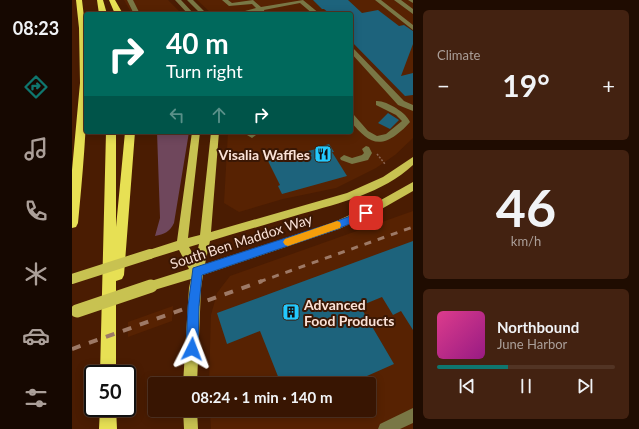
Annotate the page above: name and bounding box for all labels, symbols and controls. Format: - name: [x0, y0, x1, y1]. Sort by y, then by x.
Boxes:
- text: 08:23: [13, 17, 59, 39]
- text: 40 m: [166, 26, 229, 60]
- icon: right: [100, 28, 152, 80]
- text: Climate: [437, 47, 480, 63]
- text: Turn right: [166, 60, 243, 82]
- text: 19°: [502, 67, 550, 103]
- text: −: [437, 72, 450, 99]
- text: +: [602, 72, 615, 99]
- icon: directions: [22, 73, 50, 101]
- icon: left: [166, 104, 188, 126]
- icon: ahead: [208, 104, 230, 126]
- icon: right: [250, 104, 272, 126]
- icon: music: [22, 135, 50, 163]
- restaurant icon: Visalia Waffles: [313, 144, 333, 164]
- place label: Visalia Waffles: [217, 146, 310, 163]
- text: 46: [496, 176, 556, 238]
- pin: [349, 196, 383, 230]
- icon: phone: [22, 197, 50, 225]
- icon: arrive: [355, 202, 377, 224]
- street label: South Ben Maddox Way: [168, 210, 315, 272]
- text: km/h: [511, 233, 541, 249]
- icon: climate: [22, 260, 50, 288]
- place label: Advanced Food Products: [303, 296, 394, 329]
- building icon: Advanced Food Products: [281, 302, 301, 322]
- text: Northbound: [497, 318, 579, 336]
- icon: car: [22, 322, 50, 350]
- position arrow: [171, 328, 213, 370]
- text: June Harbor: [497, 336, 567, 352]
- speed limit sign: 50: [84, 365, 136, 417]
- icon: previous: [456, 375, 478, 397]
- icon: pause: [515, 375, 537, 397]
- icon: next: [574, 375, 596, 397]
- icon: filters: [22, 384, 50, 412]
- text: 08:24 · 1 min · 140 m: [192, 388, 332, 406]

